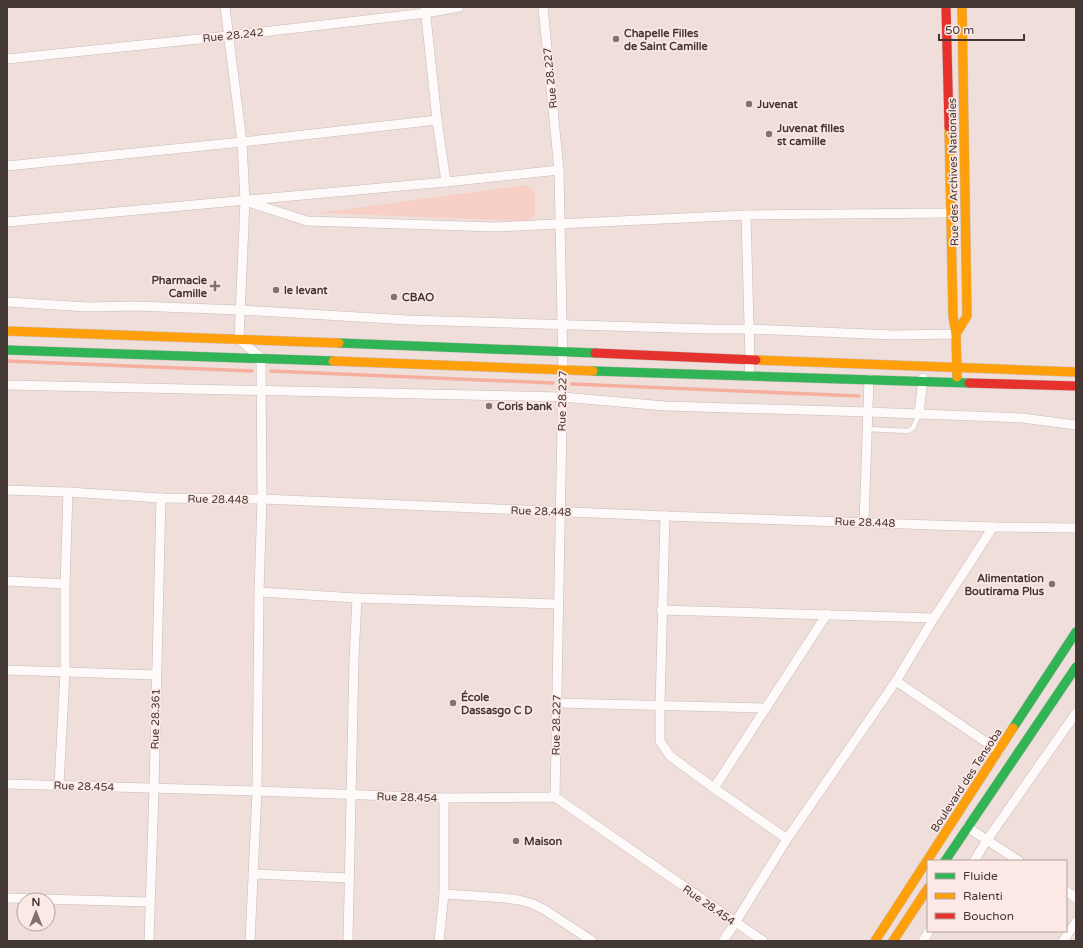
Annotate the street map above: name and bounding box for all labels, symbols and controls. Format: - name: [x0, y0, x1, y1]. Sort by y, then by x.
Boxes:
- scale bar: [939, 16, 1024, 42]
- text: 50 m: [945, 23, 974, 37]
- street label: Rue 28.242: [202, 26, 264, 45]
- place label: Chapelle Filles de Saint Camille: [624, 27, 708, 53]
- marker: Chapelle Filles de Saint Camille: [611, 34, 621, 44]
- street label: Rue 28.227: [541, 47, 560, 109]
- place label: Juvenat: [756, 98, 799, 111]
- street label: Rue des Archives Nationales: [946, 98, 961, 246]
- marker: Juvenat: [744, 99, 754, 109]
- place label: Juvenat filles st camille: [776, 122, 845, 148]
- marker: Juvenat filles st camille: [764, 129, 774, 139]
- place label: Pharmacie Camille: [151, 274, 208, 300]
- marker: Pharmacie Camille: [210, 281, 220, 291]
- place label: le levant: [284, 284, 328, 297]
- marker: le levant: [271, 285, 281, 295]
- place label: CBAO: [402, 291, 434, 304]
- marker: CBAO: [389, 292, 399, 302]
- street label: Rue 28.227: [555, 370, 570, 432]
- place label: Coris bank: [497, 400, 552, 413]
- marker: Coris bank: [484, 401, 494, 411]
- street label: Rue 28.448: [187, 492, 249, 507]
- street label: Rue 28.448: [510, 504, 572, 519]
- street label: Rue 28.448: [834, 515, 896, 530]
- place label: Alimentation Boutirama Plus: [965, 572, 1045, 598]
- marker: Alimentation Boutirama Plus: [1047, 579, 1057, 589]
- street label: Rue 28.361: [148, 688, 163, 750]
- place label: École Dassasgo C D: [461, 690, 533, 718]
- street label: Rue 28.227: [549, 694, 564, 756]
- marker: École Dassasgo C D: [448, 698, 458, 708]
- street label: Boulevard des Tensoba: [928, 726, 1005, 835]
- street label: Rue 28.454: [53, 779, 115, 794]
- street label: Rue 28.454: [376, 790, 438, 805]
- place label: Maison: [524, 835, 563, 848]
- marker: Maison: [511, 836, 521, 846]
- legend: [927, 860, 1067, 932]
- text: Fluide: [963, 869, 998, 883]
- street label: Rue 28.454: [680, 883, 737, 928]
- text: Ralenti: [963, 889, 1003, 903]
- north arrow: [16, 892, 56, 932]
- text: N: [32, 896, 40, 909]
- text: Bouchon: [963, 909, 1014, 923]

